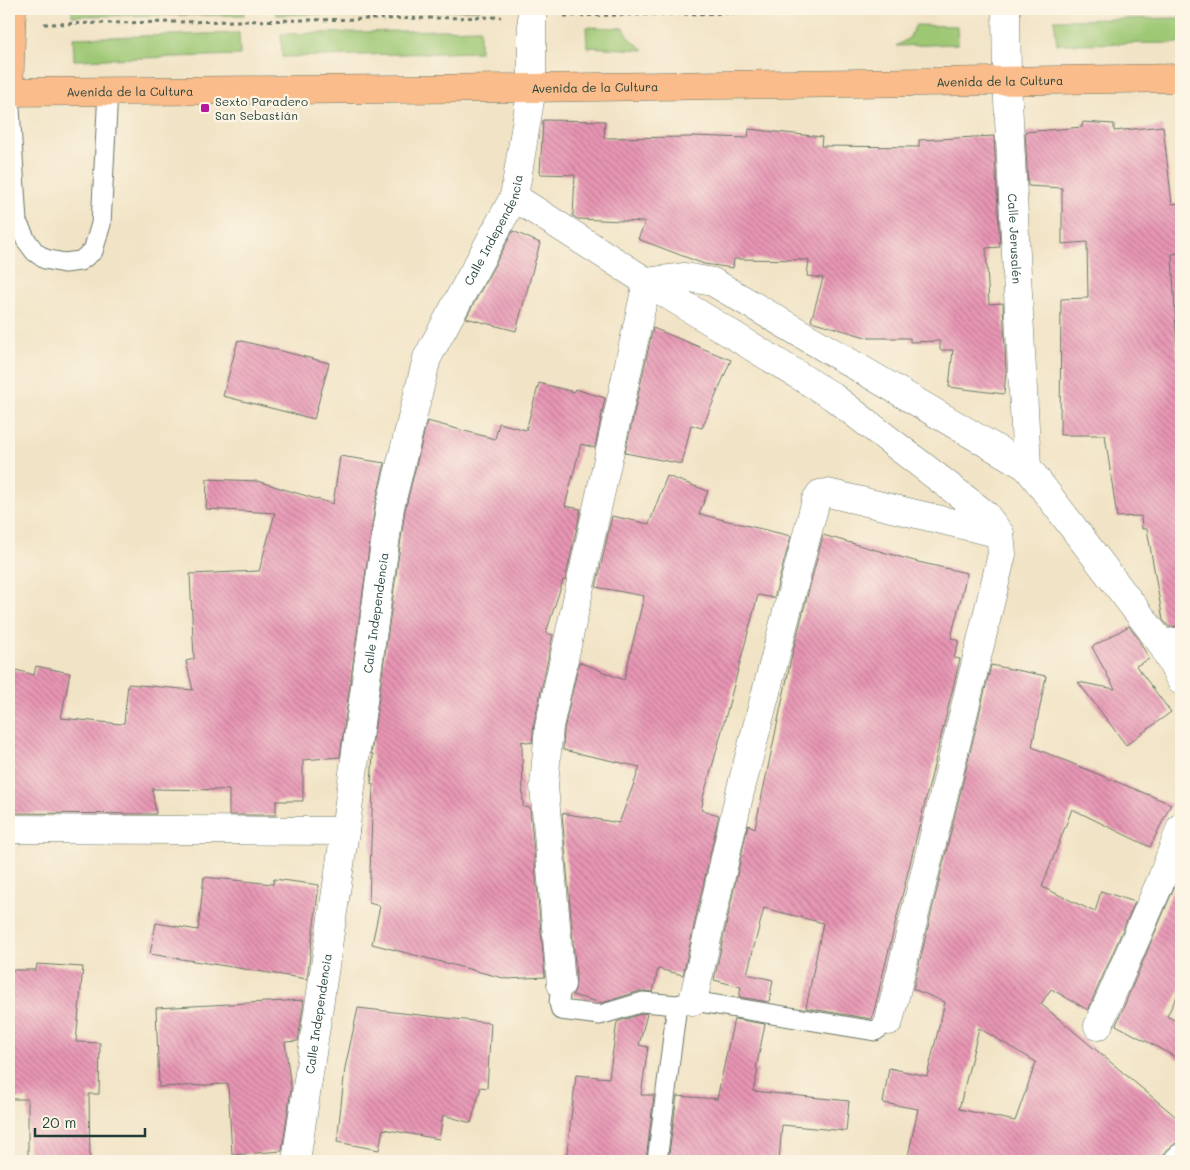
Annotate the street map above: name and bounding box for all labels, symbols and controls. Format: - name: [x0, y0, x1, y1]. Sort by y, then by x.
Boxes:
- street label: Avenida de la Cultura: [936, 72, 1064, 90]
- street label: Avenida de la Cultura: [531, 78, 659, 96]
- street label: Avenida de la Cultura: [66, 83, 194, 100]
- place label: Sexto Paradero San Sebastián: [215, 93, 308, 123]
- marker: Sexto Paradero San Sebastián: [199, 102, 211, 114]
- street label: Calle Independencia: [460, 173, 526, 288]
- street label: Calle Jerusalén: [1005, 193, 1026, 284]
- street label: Calle Independencia: [359, 551, 392, 674]
- street label: Calle Independencia: [301, 952, 335, 1075]
- scale bar: [35, 1105, 145, 1137]
- text: 20 m: [42, 1112, 76, 1132]

